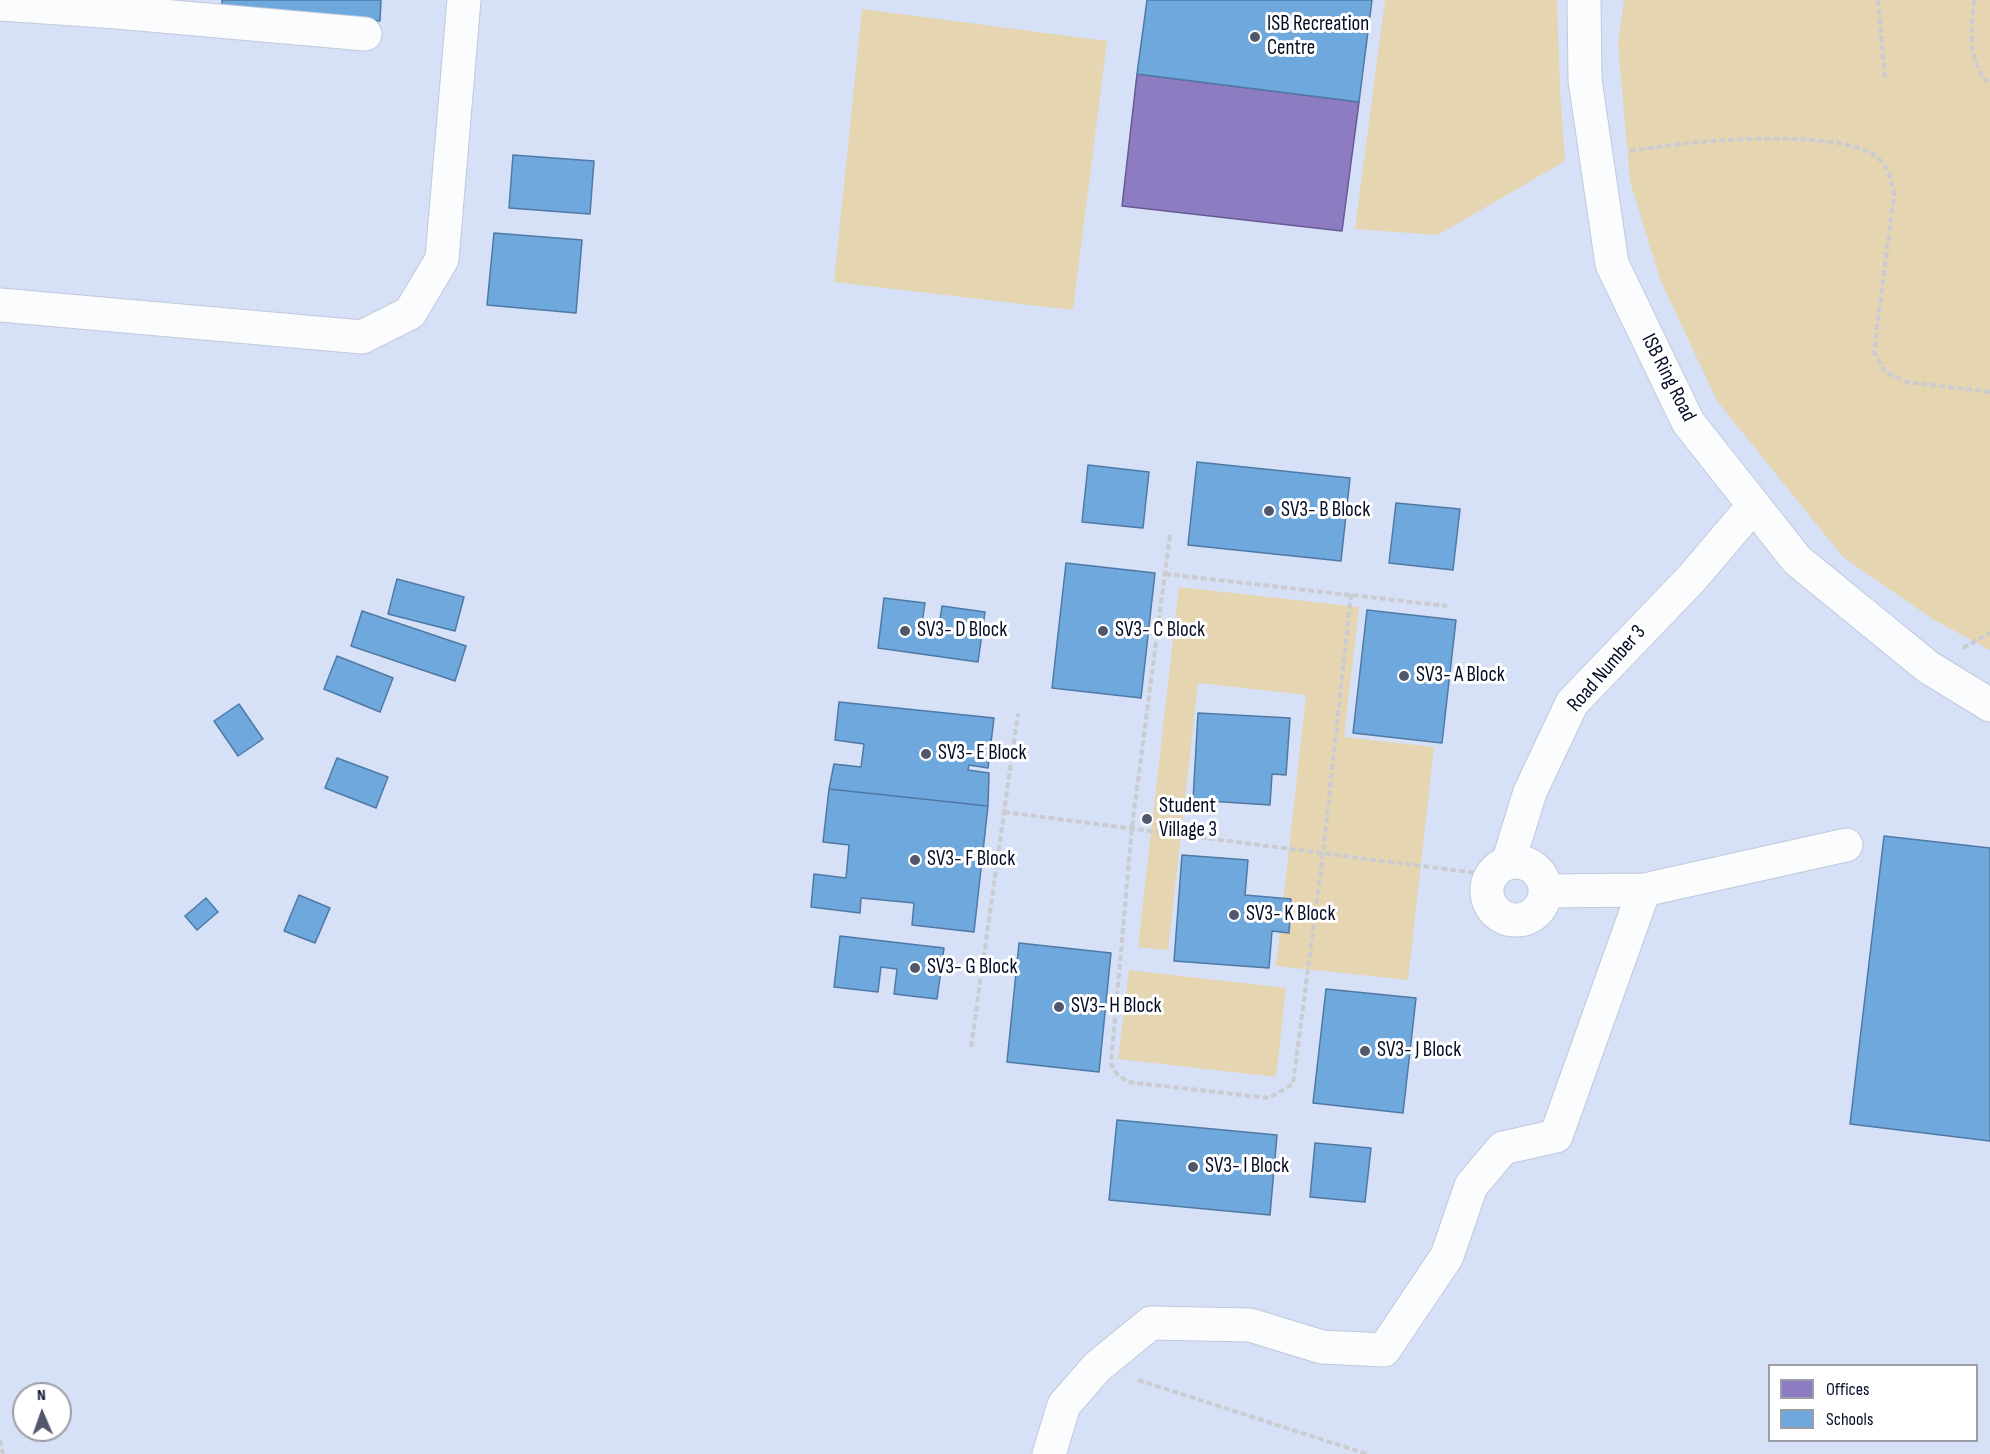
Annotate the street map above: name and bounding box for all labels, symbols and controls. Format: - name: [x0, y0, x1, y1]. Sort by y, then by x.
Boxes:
- place label: ISB Recreation Centre: [1267, 12, 1369, 62]
- marker: ISB Recreation Centre: [1248, 30, 1262, 44]
- street label: ISB Ring Road: [1635, 330, 1701, 426]
- place label: SV3- B Block: [1281, 498, 1370, 524]
- marker: SV3- B Block: [1262, 504, 1276, 518]
- place label: SV3- D Block: [917, 618, 1007, 644]
- place label: SV3- C Block: [1115, 618, 1205, 644]
- street label: Road Number 3: [1563, 621, 1651, 717]
- marker: SV3- D Block: [898, 624, 912, 638]
- marker: SV3- C Block: [1096, 624, 1110, 638]
- place label: SV3- A Block: [1416, 663, 1505, 689]
- marker: SV3- A Block: [1397, 669, 1411, 683]
- place label: SV3- E Block: [938, 741, 1027, 767]
- marker: SV3- E Block: [919, 747, 933, 761]
- place label: Student Village 3: [1159, 794, 1217, 844]
- marker: Student Village 3: [1140, 812, 1154, 826]
- place label: SV3- F Block: [927, 847, 1015, 873]
- marker: SV3- F Block: [908, 853, 922, 867]
- place label: SV3- K Block: [1246, 902, 1335, 928]
- marker: SV3- K Block: [1227, 908, 1241, 922]
- place label: SV3- G Block: [927, 955, 1017, 981]
- marker: SV3- G Block: [908, 961, 922, 975]
- place label: SV3- H Block: [1071, 994, 1162, 1020]
- marker: SV3- H Block: [1052, 1000, 1066, 1014]
- place label: SV3- J Block: [1377, 1038, 1461, 1064]
- marker: SV3- J Block: [1358, 1044, 1372, 1058]
- place label: SV3- I Block: [1205, 1154, 1289, 1180]
- marker: SV3- I Block: [1186, 1160, 1200, 1174]
- legend: [1768, 1364, 1978, 1442]
- text: Offices: [1826, 1379, 1869, 1400]
- north arrow: [12, 1382, 72, 1442]
- text: N: [37, 1386, 46, 1405]
- text: Schools: [1826, 1409, 1873, 1430]

